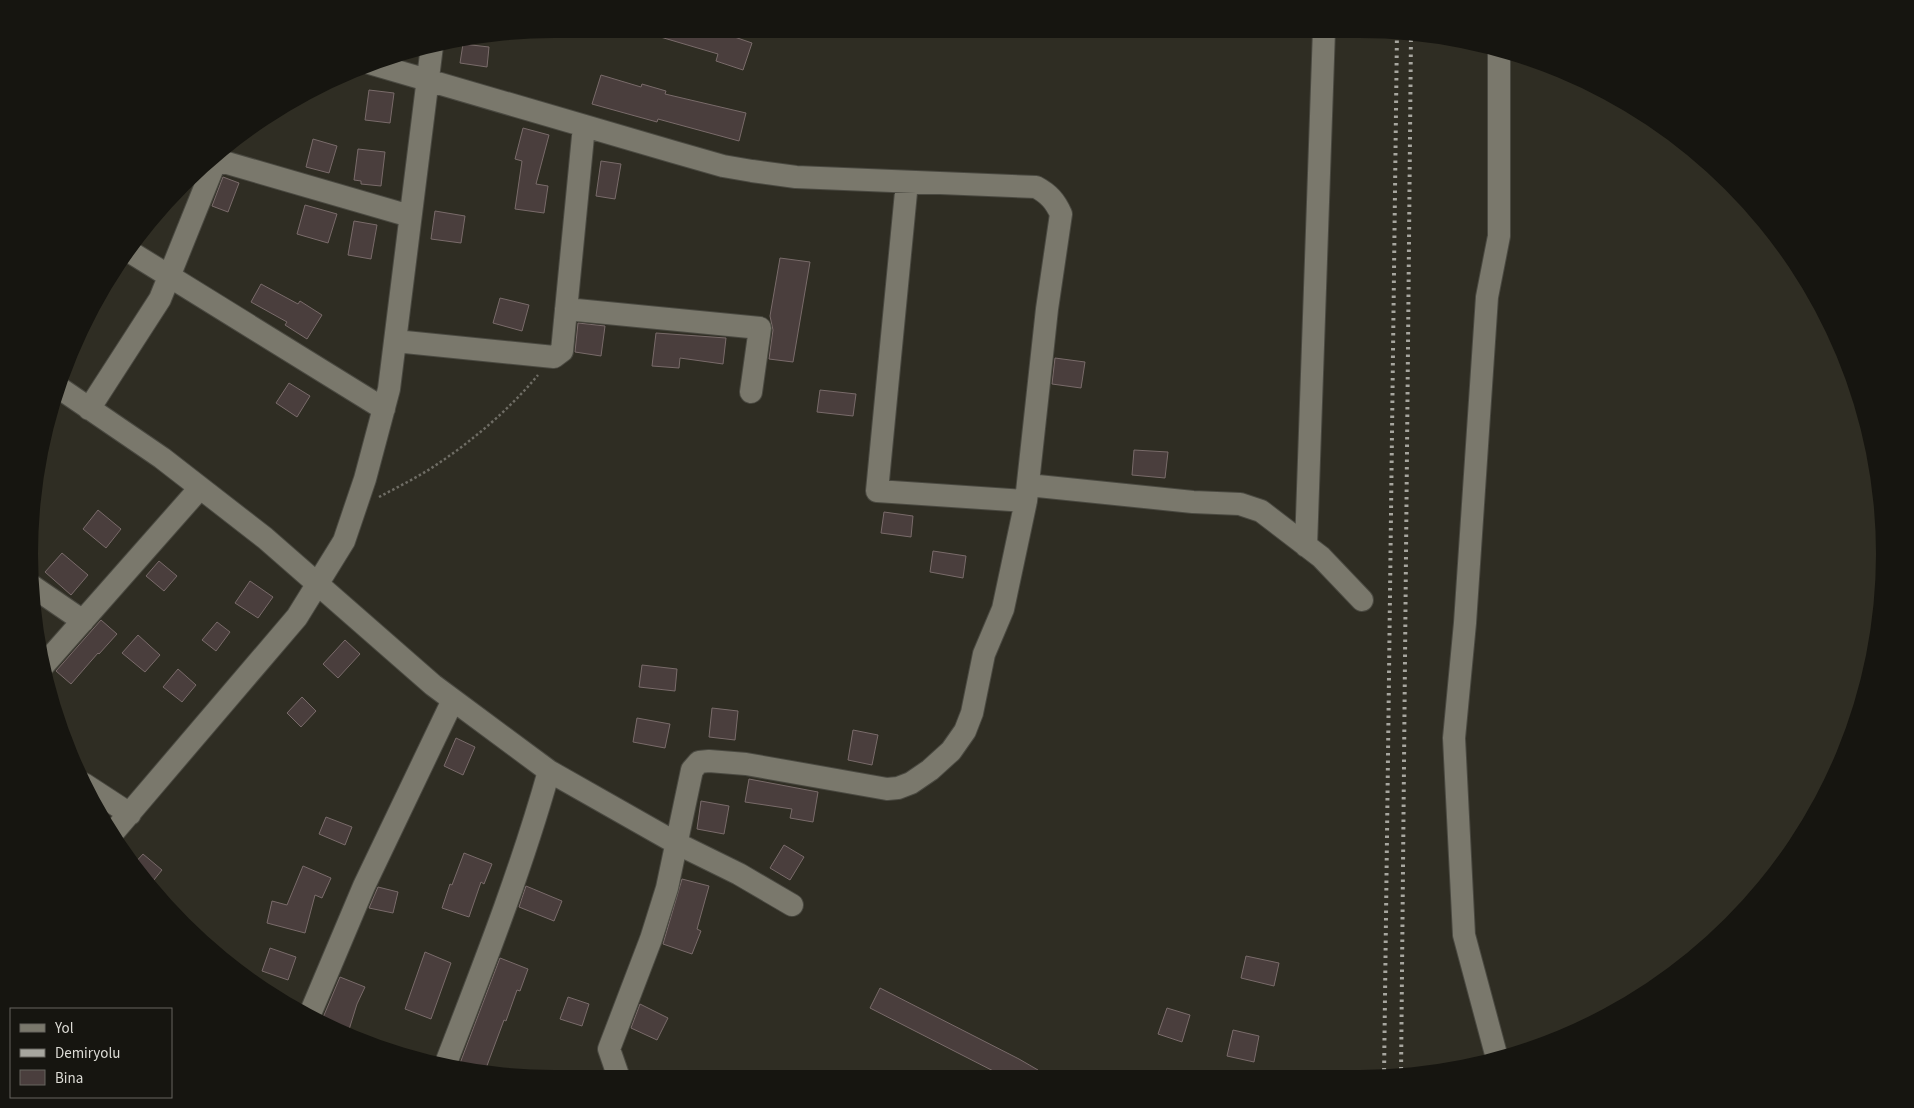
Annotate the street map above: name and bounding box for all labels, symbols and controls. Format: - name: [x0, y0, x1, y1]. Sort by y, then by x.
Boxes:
- legend: [10, 1008, 172, 1098]
- text: Yol: [54, 1018, 74, 1039]
- text: Demiryolu: [55, 1043, 120, 1064]
- text: Bina: [55, 1068, 83, 1089]

